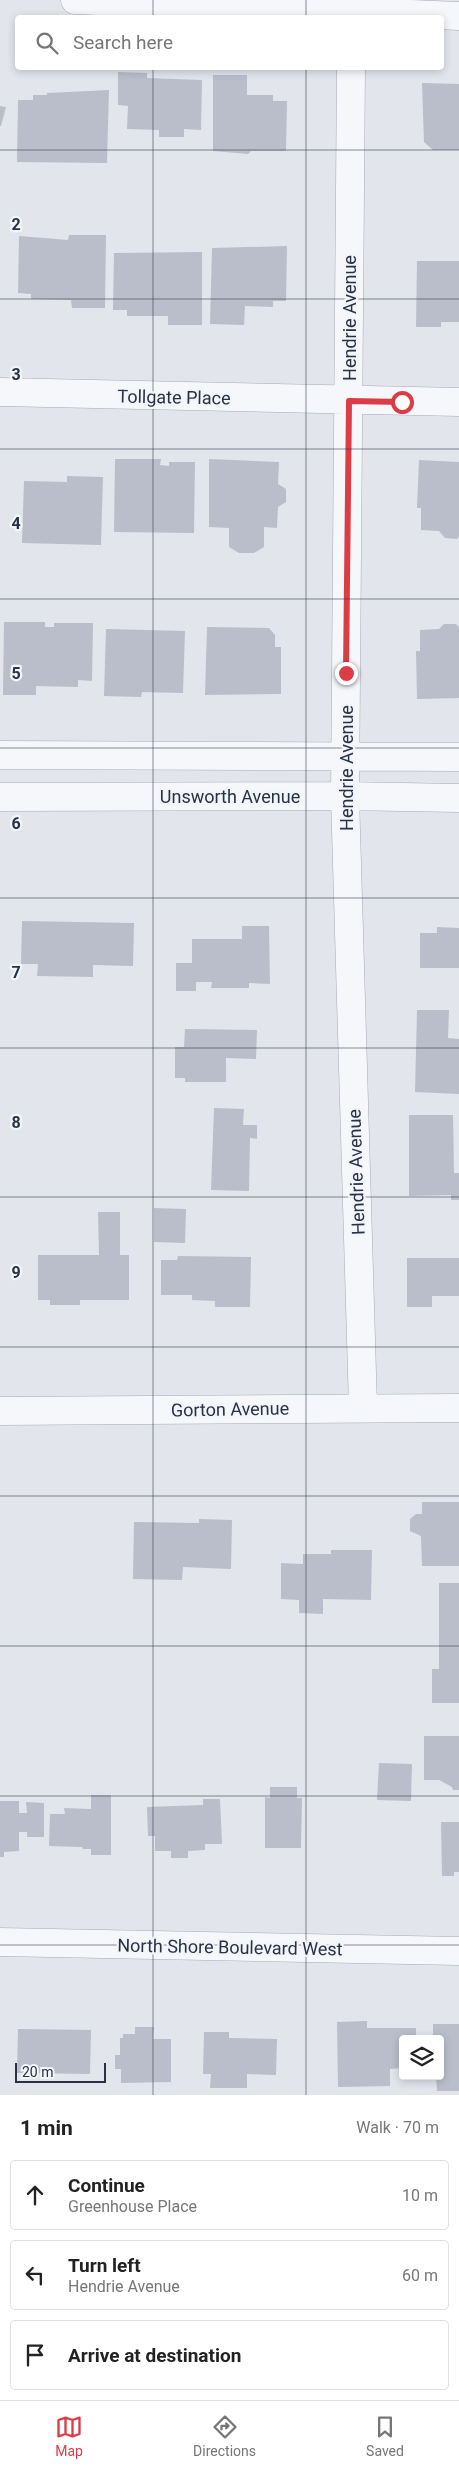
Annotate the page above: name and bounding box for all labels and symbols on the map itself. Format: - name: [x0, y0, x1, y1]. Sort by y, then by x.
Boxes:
- text: 2: [11, 215, 21, 234]
- street label: Hendrie Avenue: [339, 255, 360, 381]
- text: 3: [11, 365, 21, 384]
- street label: Tollgate Place: [117, 386, 231, 408]
- route start: [391, 391, 414, 414]
- text: 4: [11, 514, 21, 533]
- route end: [335, 662, 358, 685]
- text: 5: [11, 664, 21, 683]
- street label: Hendrie Avenue: [336, 705, 357, 831]
- street label: Unsworth Avenue: [160, 786, 300, 807]
- text: 6: [11, 814, 21, 833]
- text: 7: [11, 963, 21, 982]
- street label: Hendrie Avenue: [343, 1109, 369, 1235]
- text: 8: [11, 1113, 21, 1132]
- text: 9: [11, 1263, 21, 1282]
- street label: Gorton Avenue: [171, 1397, 289, 1421]
- street label: North Shore Boulevard West: [117, 1935, 343, 1959]
- scale bar: [15, 2060, 106, 2083]

